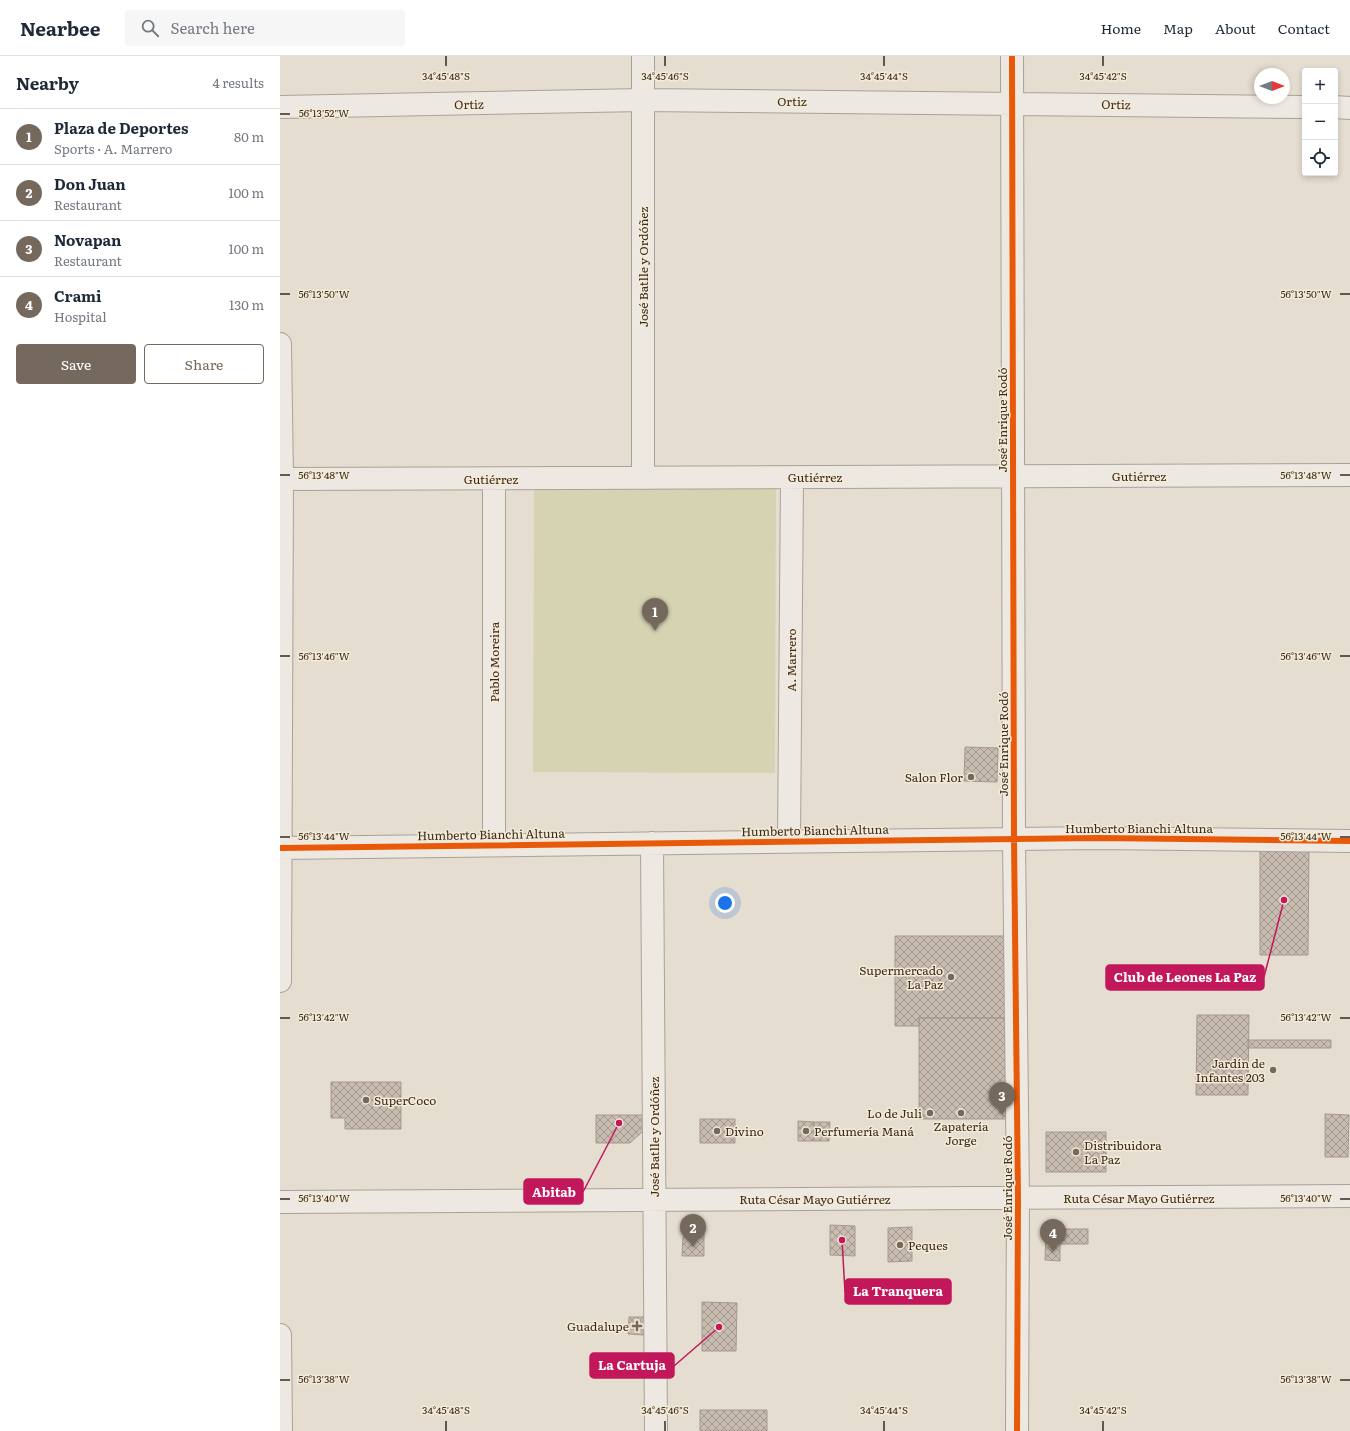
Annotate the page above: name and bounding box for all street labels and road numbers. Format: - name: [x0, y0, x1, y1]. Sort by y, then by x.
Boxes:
- street label: Ortiz: [777, 92, 807, 110]
- street label: Ortiz: [454, 95, 484, 113]
- street label: Ortiz: [1101, 95, 1131, 113]
- street label: José Batlle y Ordóñez: [634, 207, 652, 327]
- street label: José Enrique Rodó: [993, 367, 1011, 473]
- street label: Gutiérrez: [1112, 467, 1166, 485]
- street label: Gutiérrez: [788, 468, 842, 486]
- street label: Gutiérrez: [464, 470, 518, 488]
- street label: Pablo Moreira: [485, 621, 503, 702]
- street label: A. Marrero: [782, 628, 800, 692]
- street label: José Enrique Rodó: [994, 691, 1012, 797]
- street label: Humberto Bianchi Altuna: [1065, 819, 1213, 837]
- street label: Humberto Bianchi Altuna: [741, 820, 890, 840]
- street label: Humberto Bianchi Altuna: [417, 824, 566, 844]
- street label: José Batlle y Ordóñez: [645, 1077, 663, 1197]
- street label: José Enrique Rodó: [998, 1135, 1016, 1241]
- street label: Ruta César Mayo Gutiérrez: [1063, 1189, 1215, 1207]
- street label: Ruta César Mayo Gutiérrez: [739, 1190, 891, 1208]

